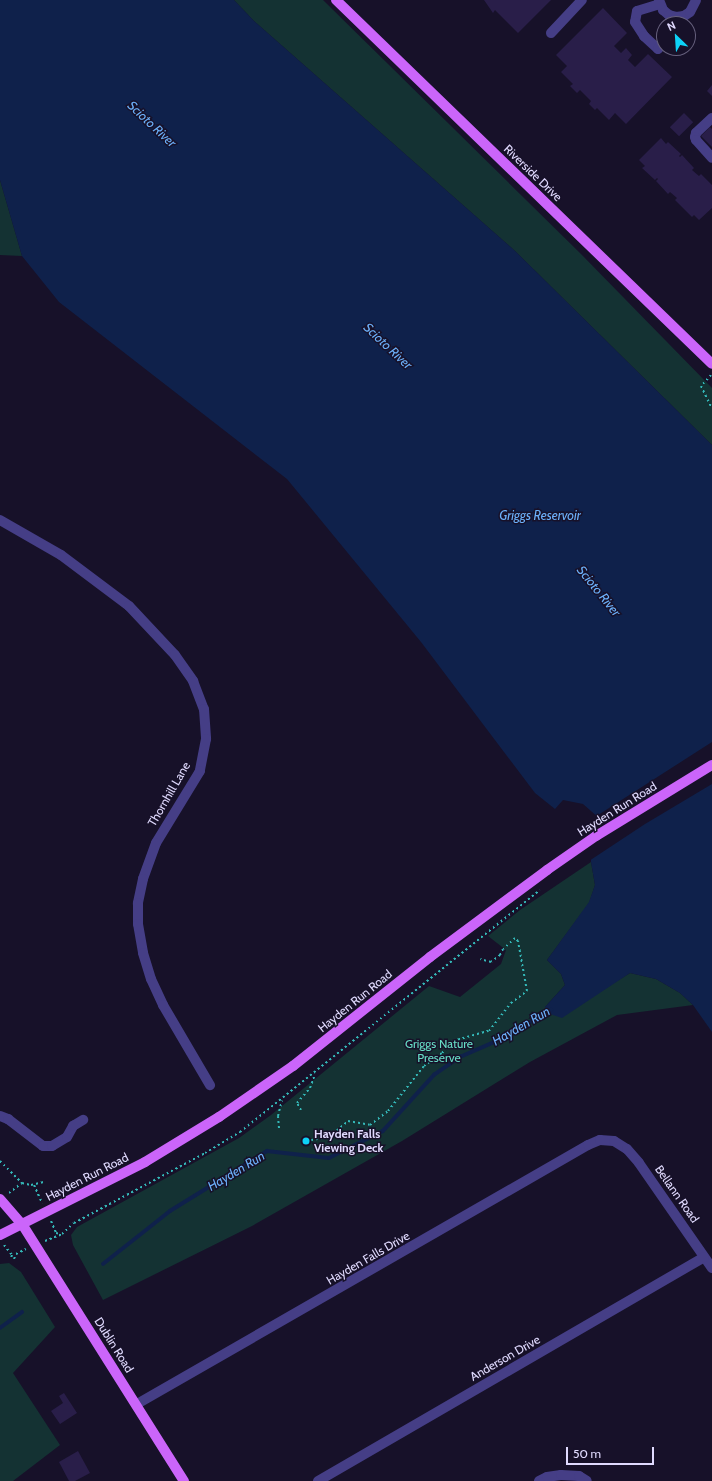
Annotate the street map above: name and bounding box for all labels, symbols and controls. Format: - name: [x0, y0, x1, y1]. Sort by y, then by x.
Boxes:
- north arrow: [656, 16, 696, 56]
- text: N: [665, 18, 678, 34]
- water label: Scioto River: [124, 98, 180, 150]
- street label: Riverside Drive: [501, 142, 565, 204]
- water label: Scioto River: [360, 320, 416, 372]
- water label: Griggs Reservoir: [499, 507, 581, 523]
- water label: Scioto River: [574, 562, 624, 620]
- street label: Thornhill Lane: [145, 759, 193, 829]
- street label: Hayden Run Road: [575, 779, 659, 839]
- street label: Hayden Run Road: [315, 967, 395, 1035]
- water label: Hayden Run: [489, 1003, 553, 1049]
- park label: Griggs Nature Preserve: [405, 1037, 473, 1065]
- place label: Hayden Falls Viewing Deck: [314, 1127, 383, 1155]
- marker: Hayden Falls Viewing Deck: [301, 1136, 311, 1146]
- water label: Hayden Run: [205, 1148, 267, 1194]
- street label: Hayden Run Road: [43, 1150, 131, 1204]
- street label: Bellann Road: [652, 1162, 702, 1226]
- street label: Hayden Falls Drive: [324, 1228, 412, 1288]
- street label: Dublin Road: [91, 1315, 137, 1375]
- street label: Anderson Drive: [467, 1332, 543, 1384]
- scale bar: [568, 1439, 656, 1465]
- text: 50 m: [573, 1446, 601, 1461]

